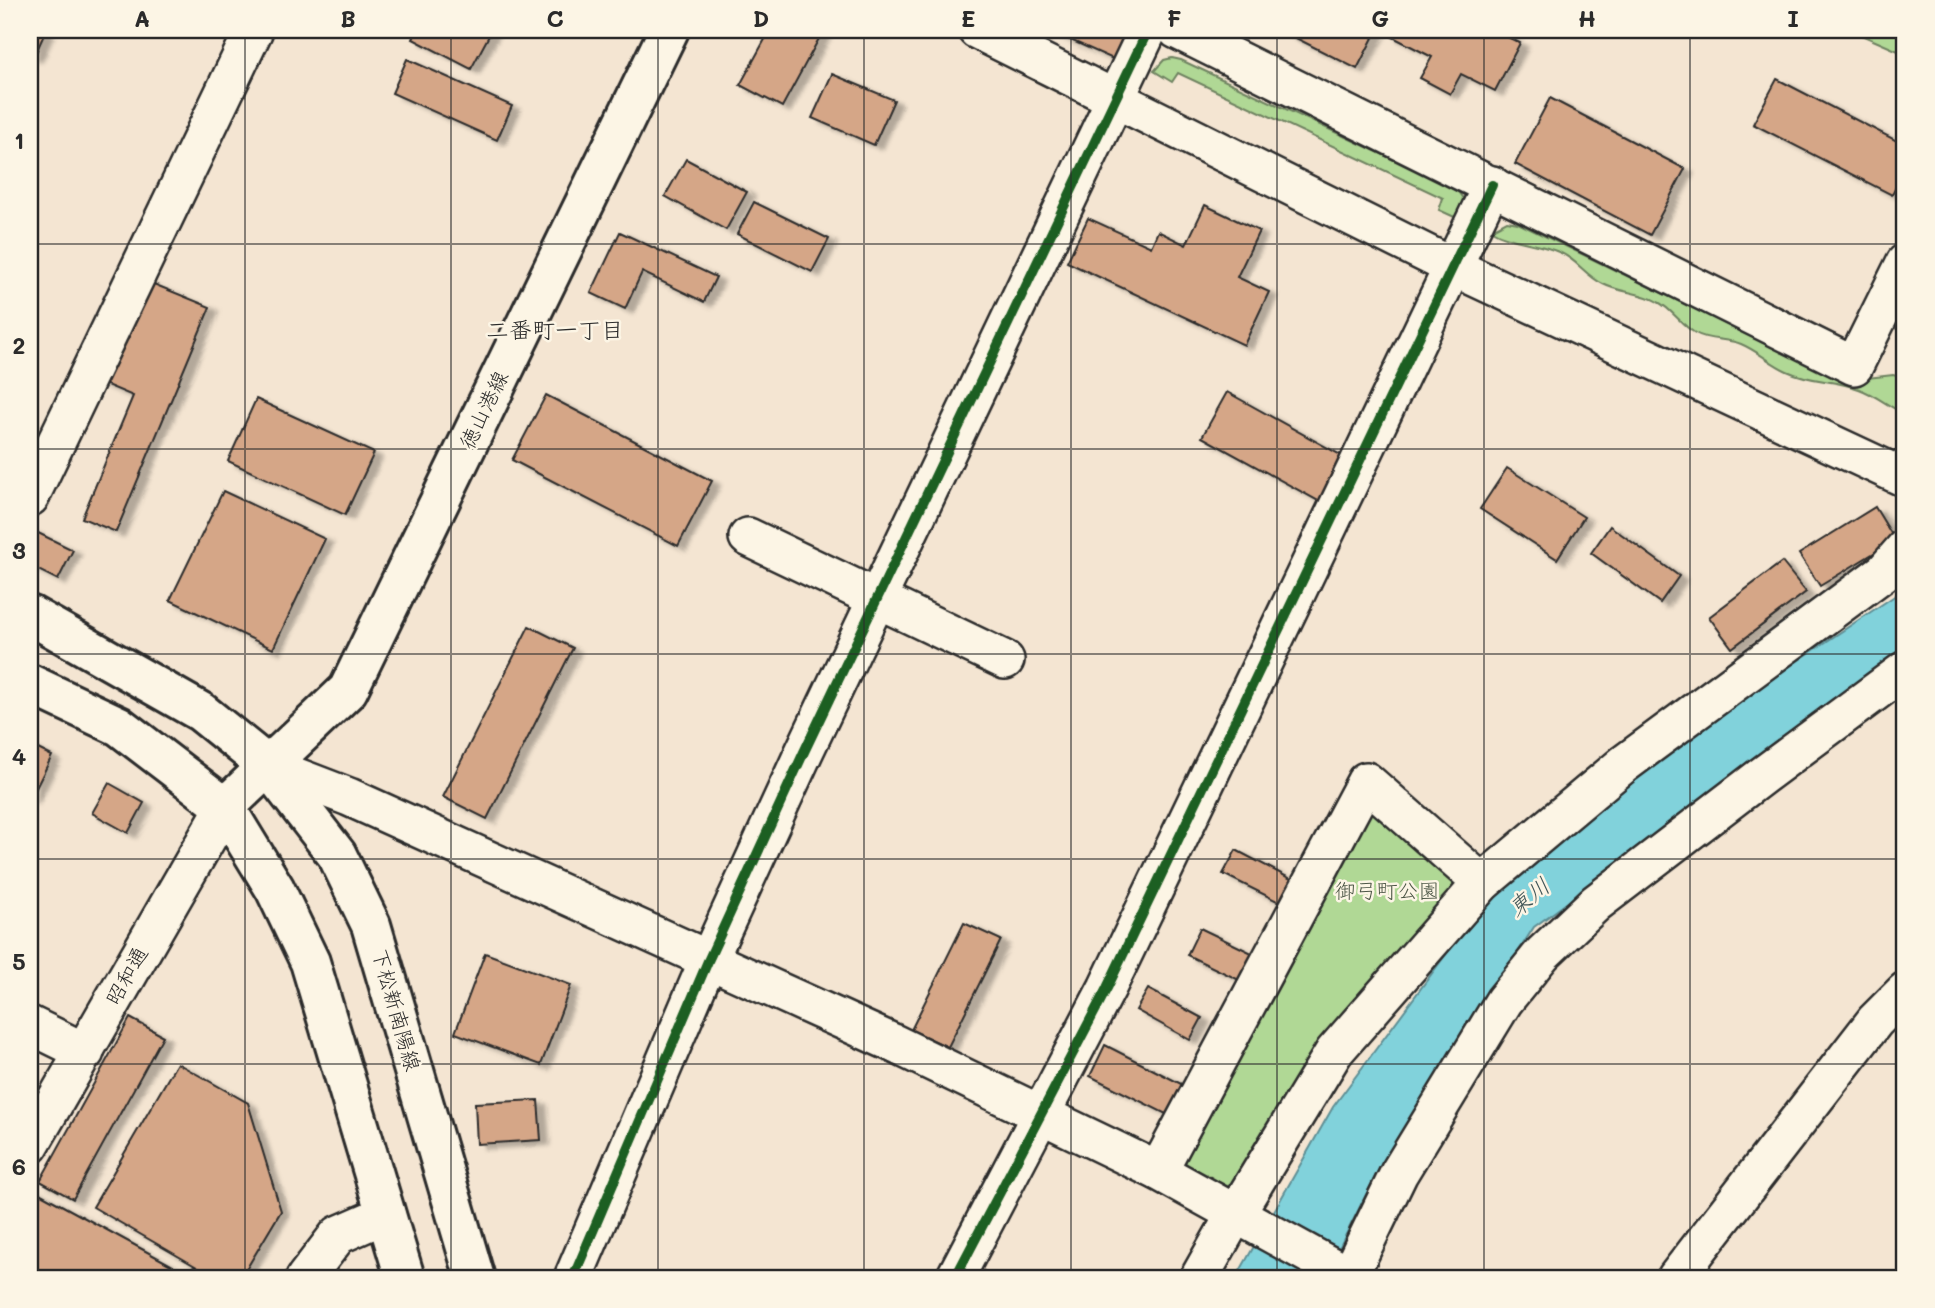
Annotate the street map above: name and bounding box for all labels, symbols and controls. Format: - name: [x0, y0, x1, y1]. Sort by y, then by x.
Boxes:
- text: A: [134, 3, 150, 33]
- text: B: [340, 3, 356, 33]
- text: C: [546, 3, 564, 33]
- text: D: [753, 3, 769, 33]
- text: E: [961, 3, 975, 33]
- text: F: [1167, 3, 1181, 33]
- text: G: [1371, 3, 1389, 33]
- text: H: [1578, 3, 1596, 33]
- text: I: [1787, 3, 1799, 33]
- text: 1: [14, 125, 24, 155]
- district label: 二番町一丁目: [486, 314, 624, 344]
- text: 2: [13, 330, 25, 360]
- street label: 徳山港線: [452, 366, 513, 453]
- text: 3: [12, 535, 26, 565]
- text: 4: [12, 741, 26, 771]
- water label: 東川: [1501, 870, 1556, 922]
- park label: 御弓町公園: [1335, 876, 1440, 903]
- street label: 昭和通: [99, 941, 153, 1009]
- street label: 下松新南陽線: [367, 945, 428, 1074]
- text: 5: [12, 946, 26, 976]
- text: 6: [12, 1151, 26, 1181]

